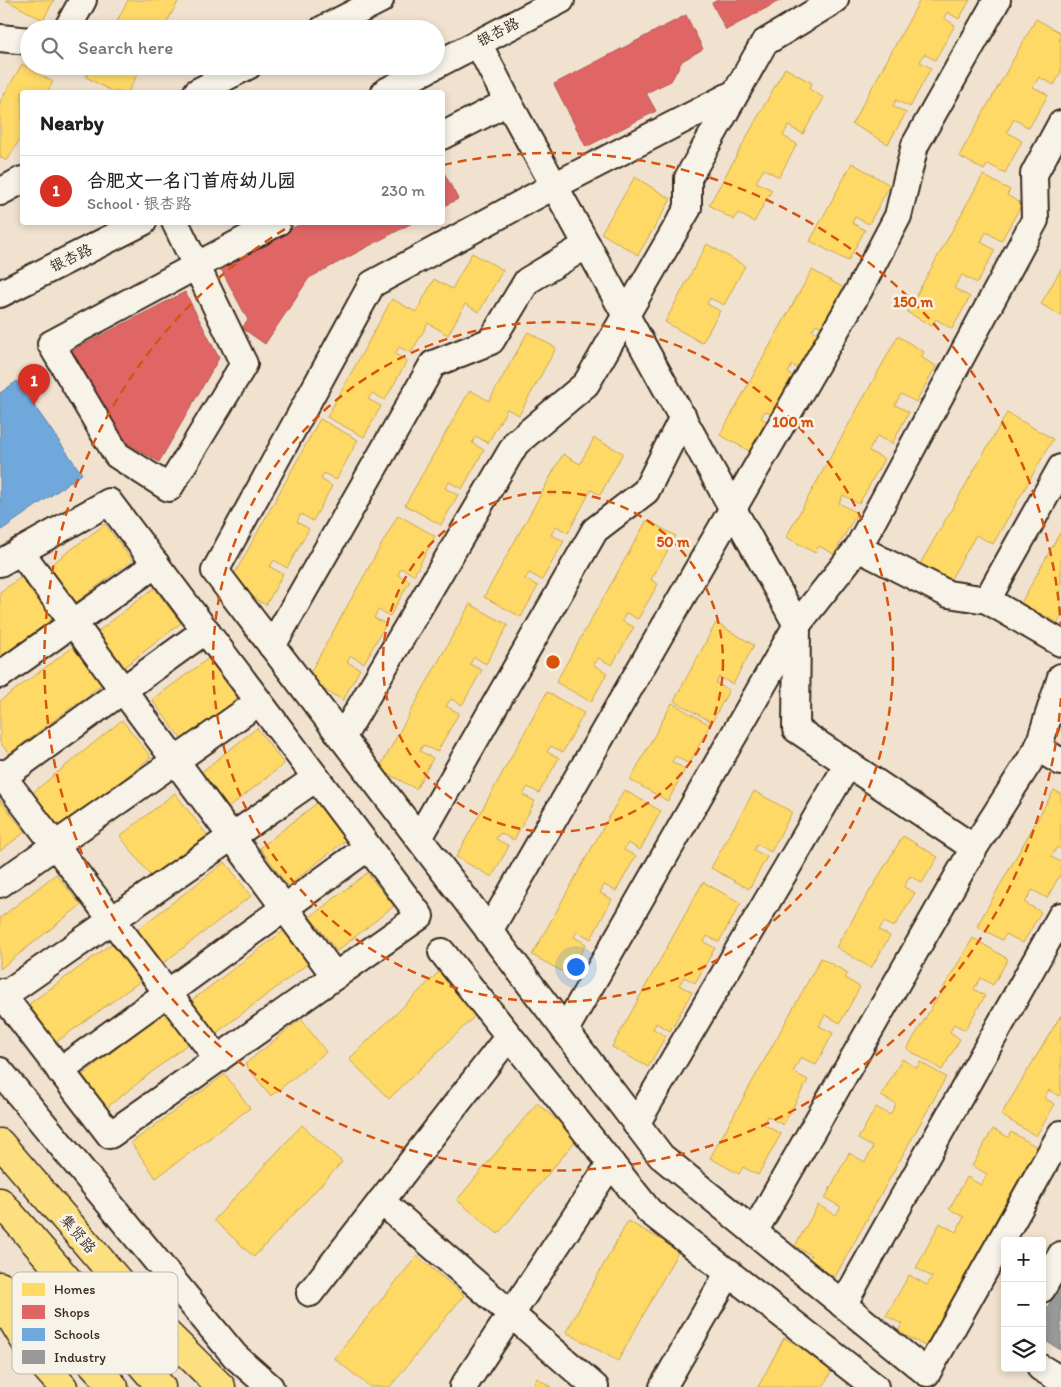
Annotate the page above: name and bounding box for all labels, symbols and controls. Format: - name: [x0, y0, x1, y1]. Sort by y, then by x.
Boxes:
- street label: 银杏路: [474, 14, 522, 50]
- search box: [20, 20, 445, 75]
- icon: search: [38, 34, 66, 62]
- text: Search here: [78, 36, 173, 59]
- text: Nearby: [40, 110, 104, 135]
- text: 合肥文一名门首府幼儿园: [87, 169, 296, 192]
- text: 1: [52, 181, 60, 200]
- text: 230 m: [381, 181, 425, 200]
- text: School · 银杏路: [87, 194, 192, 213]
- street label: 银杏路: [47, 240, 95, 276]
- text: 150 m: [893, 293, 933, 311]
- pin: 1: [18, 364, 50, 405]
- text: 100 m: [772, 413, 814, 431]
- text: 50 m: [656, 533, 690, 551]
- centre of rings: [544, 653, 562, 671]
- your location: [563, 954, 589, 980]
- street label: 集贤路: [56, 1211, 100, 1257]
- map controls: [1001, 1237, 1046, 1372]
- button: +: [1001, 1237, 1046, 1282]
- legend: [12, 1272, 178, 1374]
- text: Homes: [54, 1281, 96, 1298]
- button: −: [1001, 1282, 1046, 1327]
- text: Shops: [54, 1304, 90, 1321]
- text: Schools: [54, 1326, 100, 1343]
- button: layers: [1001, 1327, 1046, 1372]
- text: Industry: [54, 1349, 106, 1366]

